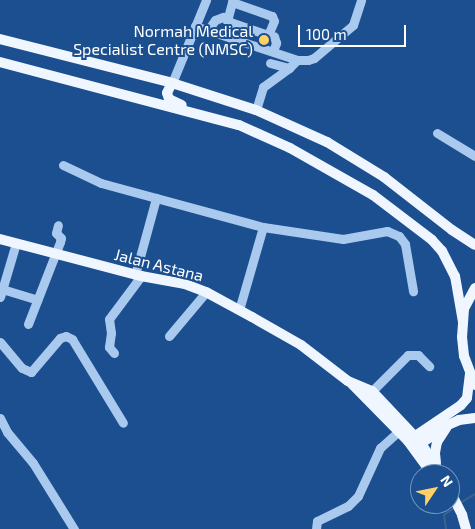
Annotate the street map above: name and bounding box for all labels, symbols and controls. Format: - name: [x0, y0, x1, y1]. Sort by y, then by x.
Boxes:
- scale bar: [300, 15, 408, 47]
- place label: Normah Medical Specialist Centre (NMSC): [73, 21, 253, 59]
- text: 100 m: [306, 25, 347, 43]
- marker: Normah Medical Specialist Centre (NMSC): [257, 33, 271, 47]
- street label: Jalan Astana: [112, 245, 206, 285]
- north arrow: [410, 464, 460, 514]
- text: N: [437, 472, 457, 490]

